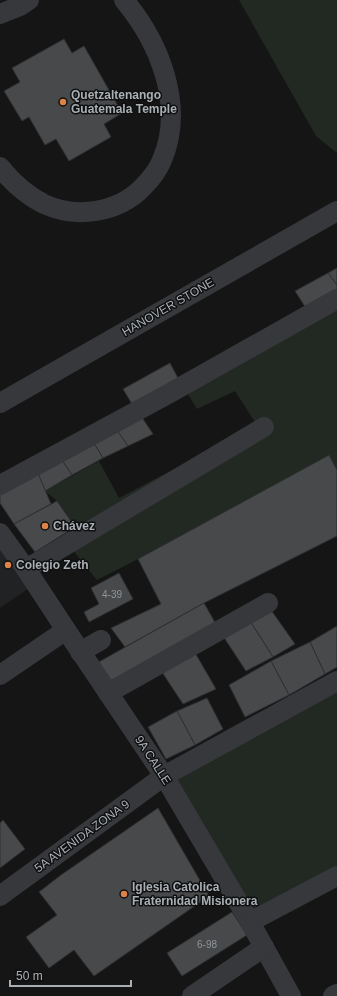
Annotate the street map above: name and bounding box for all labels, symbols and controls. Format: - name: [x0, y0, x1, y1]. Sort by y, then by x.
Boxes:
- place label: Quetzaltenango Guatemala Temple: [71, 88, 177, 116]
- marker: Quetzaltenango Guatemala Temple: [58, 97, 68, 107]
- street label: HANOVER STONE: [120, 275, 216, 339]
- place label: Chávez: [53, 519, 95, 533]
- marker: Chávez: [40, 521, 50, 531]
- place label: Colegio Zeth: [16, 558, 89, 572]
- marker: Colegio Zeth: [3, 560, 13, 570]
- house number: 4-39: [102, 589, 122, 600]
- street label: 9A CALLE: [132, 733, 174, 787]
- street label: 5A AVENIDA ZONA 9: [32, 797, 132, 875]
- place label: Iglesia Catolica Fraternidad Misionera: [132, 880, 258, 908]
- marker: Iglesia Catolica Fraternidad Misionera: [119, 889, 129, 899]
- house number: 6-98: [197, 939, 217, 950]
- scale bar: [10, 962, 131, 988]
- text: 50 m: [16, 969, 43, 983]

